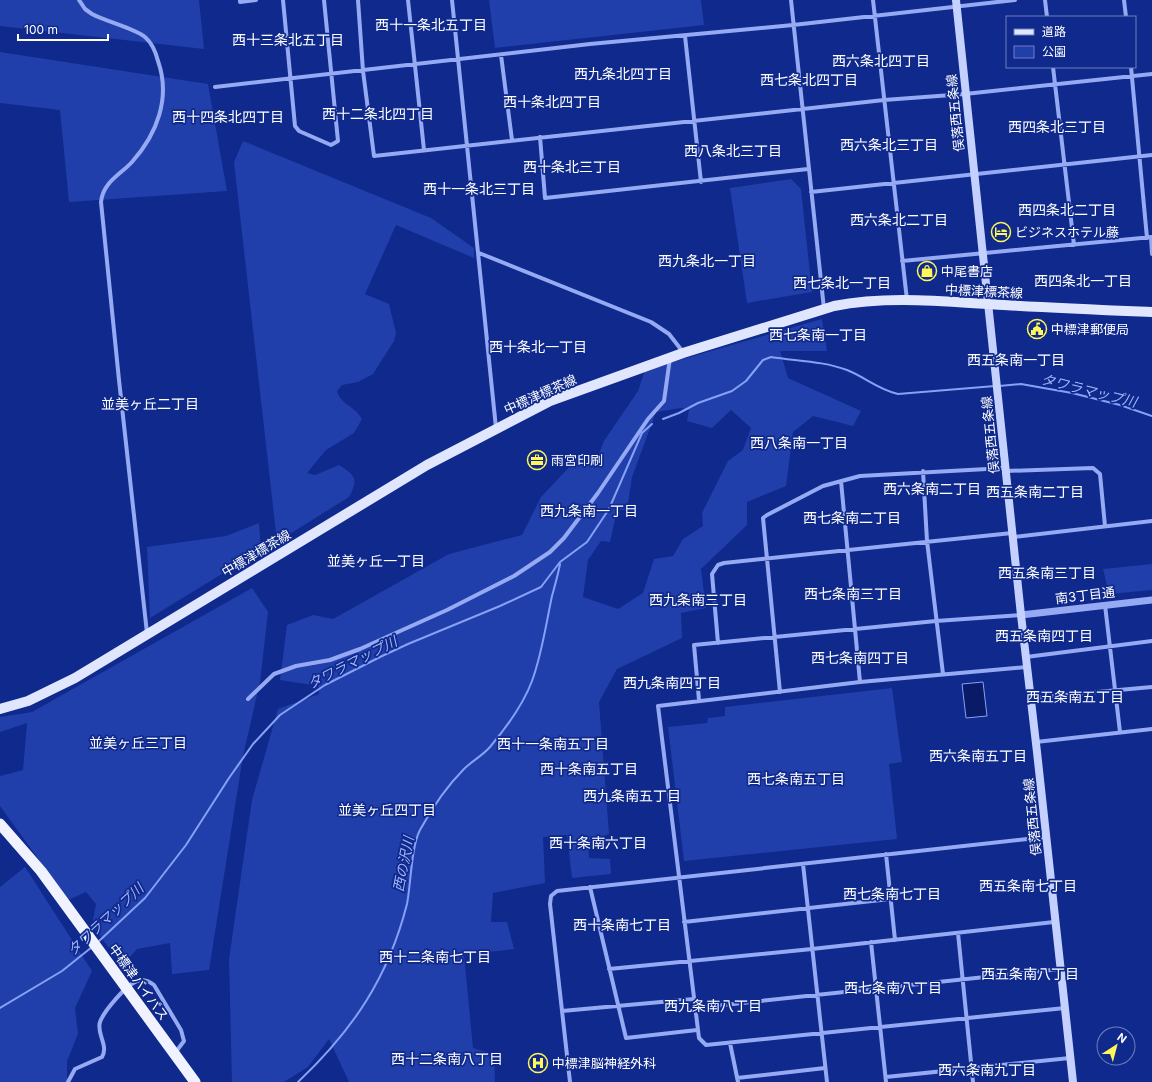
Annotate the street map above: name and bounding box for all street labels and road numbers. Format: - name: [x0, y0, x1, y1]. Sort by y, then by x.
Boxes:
- street label: 俣落西五条線: [943, 73, 967, 153]
- street label: 中標津標茶線: [945, 281, 1023, 301]
- street label: 中標津標茶線: [501, 371, 579, 417]
- street label: 俣落西五条線: [978, 395, 1002, 475]
- street label: 中標津標茶線: [218, 526, 294, 580]
- street label: 南3丁目通: [1054, 583, 1116, 607]
- street label: 俣落西五条線: [1020, 777, 1044, 857]
- street label: 中標津バイパス: [106, 941, 172, 1023]

